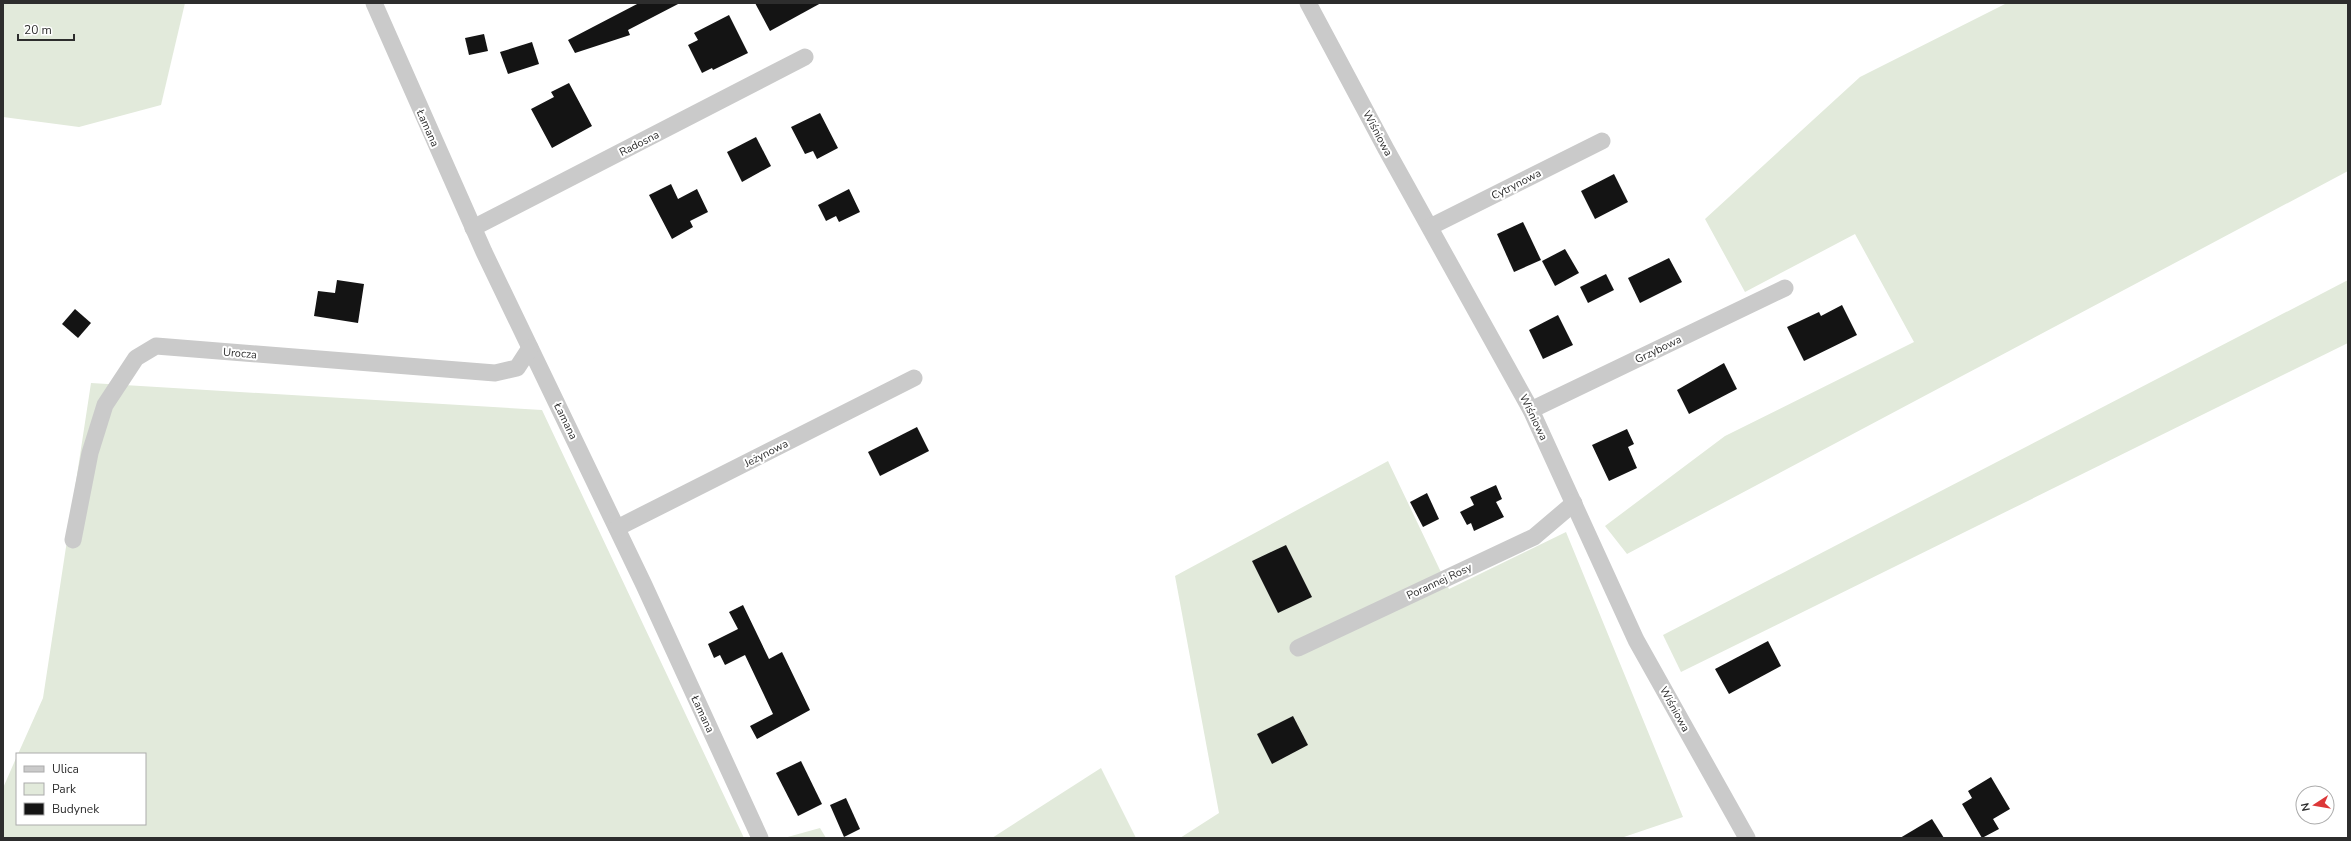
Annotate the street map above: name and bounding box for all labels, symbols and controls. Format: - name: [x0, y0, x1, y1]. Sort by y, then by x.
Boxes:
- scale bar: [18, 16, 74, 42]
- text: 20 m: [24, 22, 52, 38]
- street label: Łamana: [412, 106, 442, 149]
- street label: Wiśniowa: [1359, 108, 1396, 159]
- street label: Radosna: [617, 127, 662, 160]
- street label: Cytrynowa: [1489, 165, 1544, 203]
- street label: Grzybowa: [1632, 332, 1684, 367]
- street label: Urocza: [222, 345, 258, 362]
- street label: Wiśniowa: [1516, 392, 1551, 443]
- street label: Łamana: [550, 399, 581, 442]
- street label: Jeżynowa: [741, 436, 791, 471]
- street label: Porannej Rosy: [1404, 560, 1475, 603]
- street label: Wiśniowa: [1656, 684, 1693, 735]
- street label: Łamana: [687, 692, 718, 735]
- legend: [16, 753, 146, 825]
- text: Ulica: [52, 761, 79, 777]
- text: Park: [52, 781, 77, 797]
- north arrow: [2295, 785, 2335, 825]
- text: Budynek: [52, 801, 100, 817]
- text: N: [2298, 801, 2314, 813]

